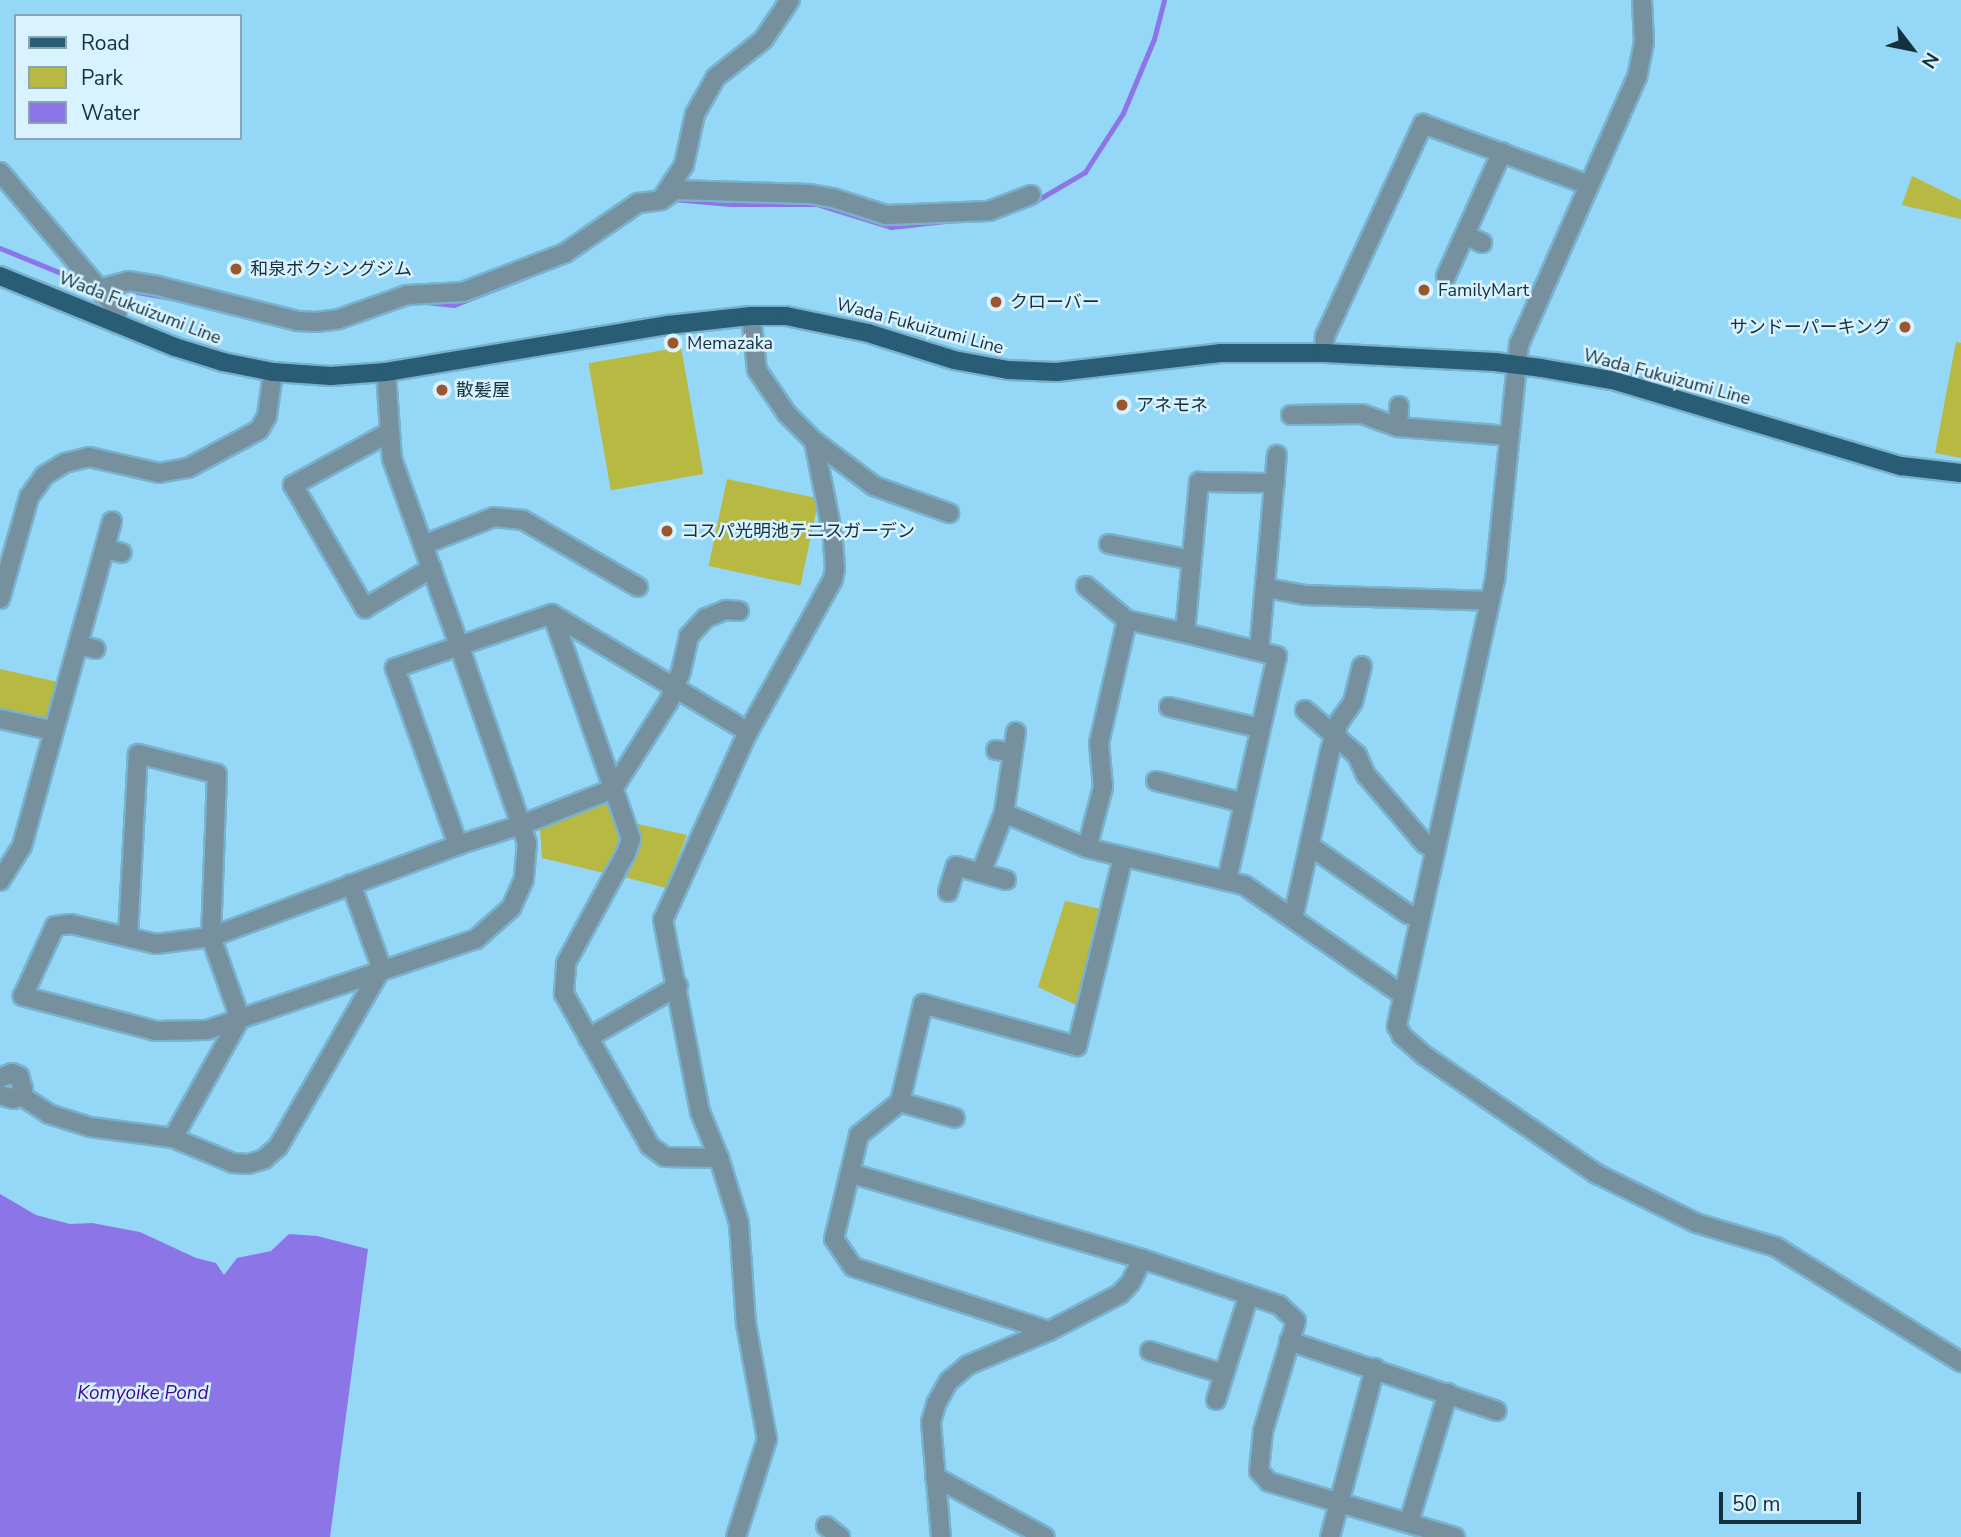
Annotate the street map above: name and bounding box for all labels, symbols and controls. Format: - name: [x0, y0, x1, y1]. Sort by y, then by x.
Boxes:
- legend: [14, 14, 242, 140]
- north arrow: [1877, 14, 1947, 84]
- text: Road: [81, 29, 130, 57]
- text: N: [1915, 47, 1945, 73]
- text: Park: [81, 64, 123, 92]
- text: Water: [81, 99, 140, 127]
- place label: 和泉ボクシングジム: [250, 258, 412, 280]
- marker: 和泉ボクシングジム: [228, 261, 244, 277]
- street label: Wada Fukuizumi Line: [56, 267, 224, 349]
- place label: FamilyMart: [1438, 279, 1529, 301]
- marker: FamilyMart: [1416, 282, 1432, 298]
- place label: クローバー: [1010, 291, 1100, 313]
- street label: Wada Fukuizumi Line: [834, 293, 1006, 359]
- marker: クローバー: [988, 294, 1004, 310]
- place label: サンドーパーキング: [1729, 316, 1891, 338]
- marker: サンドーパーキング: [1897, 319, 1913, 335]
- place label: Memazaka: [687, 332, 773, 354]
- marker: Memazaka: [665, 335, 681, 351]
- street label: Wada Fukuizumi Line: [1581, 344, 1753, 410]
- place label: 散髪屋: [456, 379, 510, 401]
- marker: 散髪屋: [434, 382, 450, 398]
- place label: アネモネ: [1136, 394, 1208, 416]
- marker: アネモネ: [1114, 397, 1130, 413]
- place label: コスパ光明池テニスガーデン: [681, 520, 915, 542]
- marker: コスパ光明池テニスガーデン: [659, 523, 675, 539]
- water label: Komyoike Pond: [77, 1383, 209, 1405]
- scale bar: [1723, 1478, 1865, 1522]
- text: 50 m: [1732, 1490, 1781, 1518]

